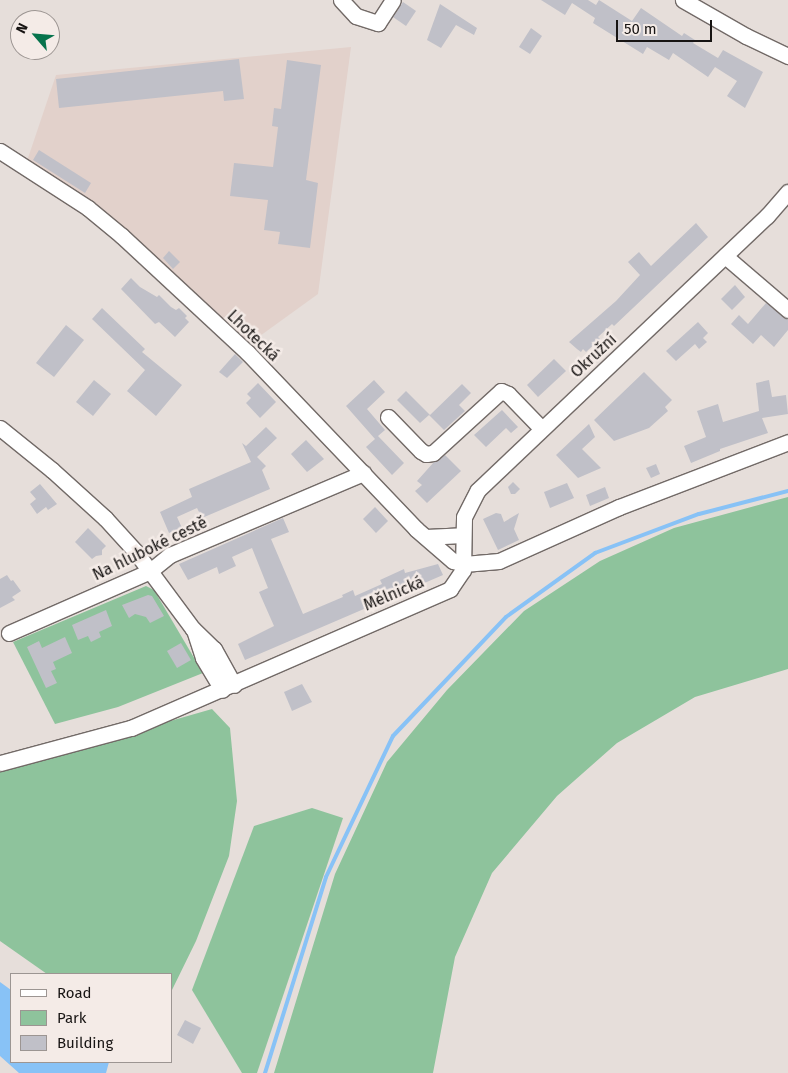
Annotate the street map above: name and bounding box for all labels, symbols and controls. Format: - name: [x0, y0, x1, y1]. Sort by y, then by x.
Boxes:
- north arrow: [10, 10, 60, 60]
- scale bar: [618, 10, 714, 42]
- text: N: [12, 20, 32, 36]
- text: 50 m: [624, 20, 657, 38]
- street label: Lhotecká: [223, 306, 283, 366]
- street label: Okružní: [567, 330, 621, 382]
- street label: Na hluboké cestě: [90, 513, 210, 585]
- street label: Mělnická: [361, 573, 427, 615]
- legend: [10, 973, 172, 1063]
- text: Road: [57, 984, 92, 1002]
- text: Park: [57, 1009, 87, 1027]
- text: Building: [57, 1034, 113, 1052]

